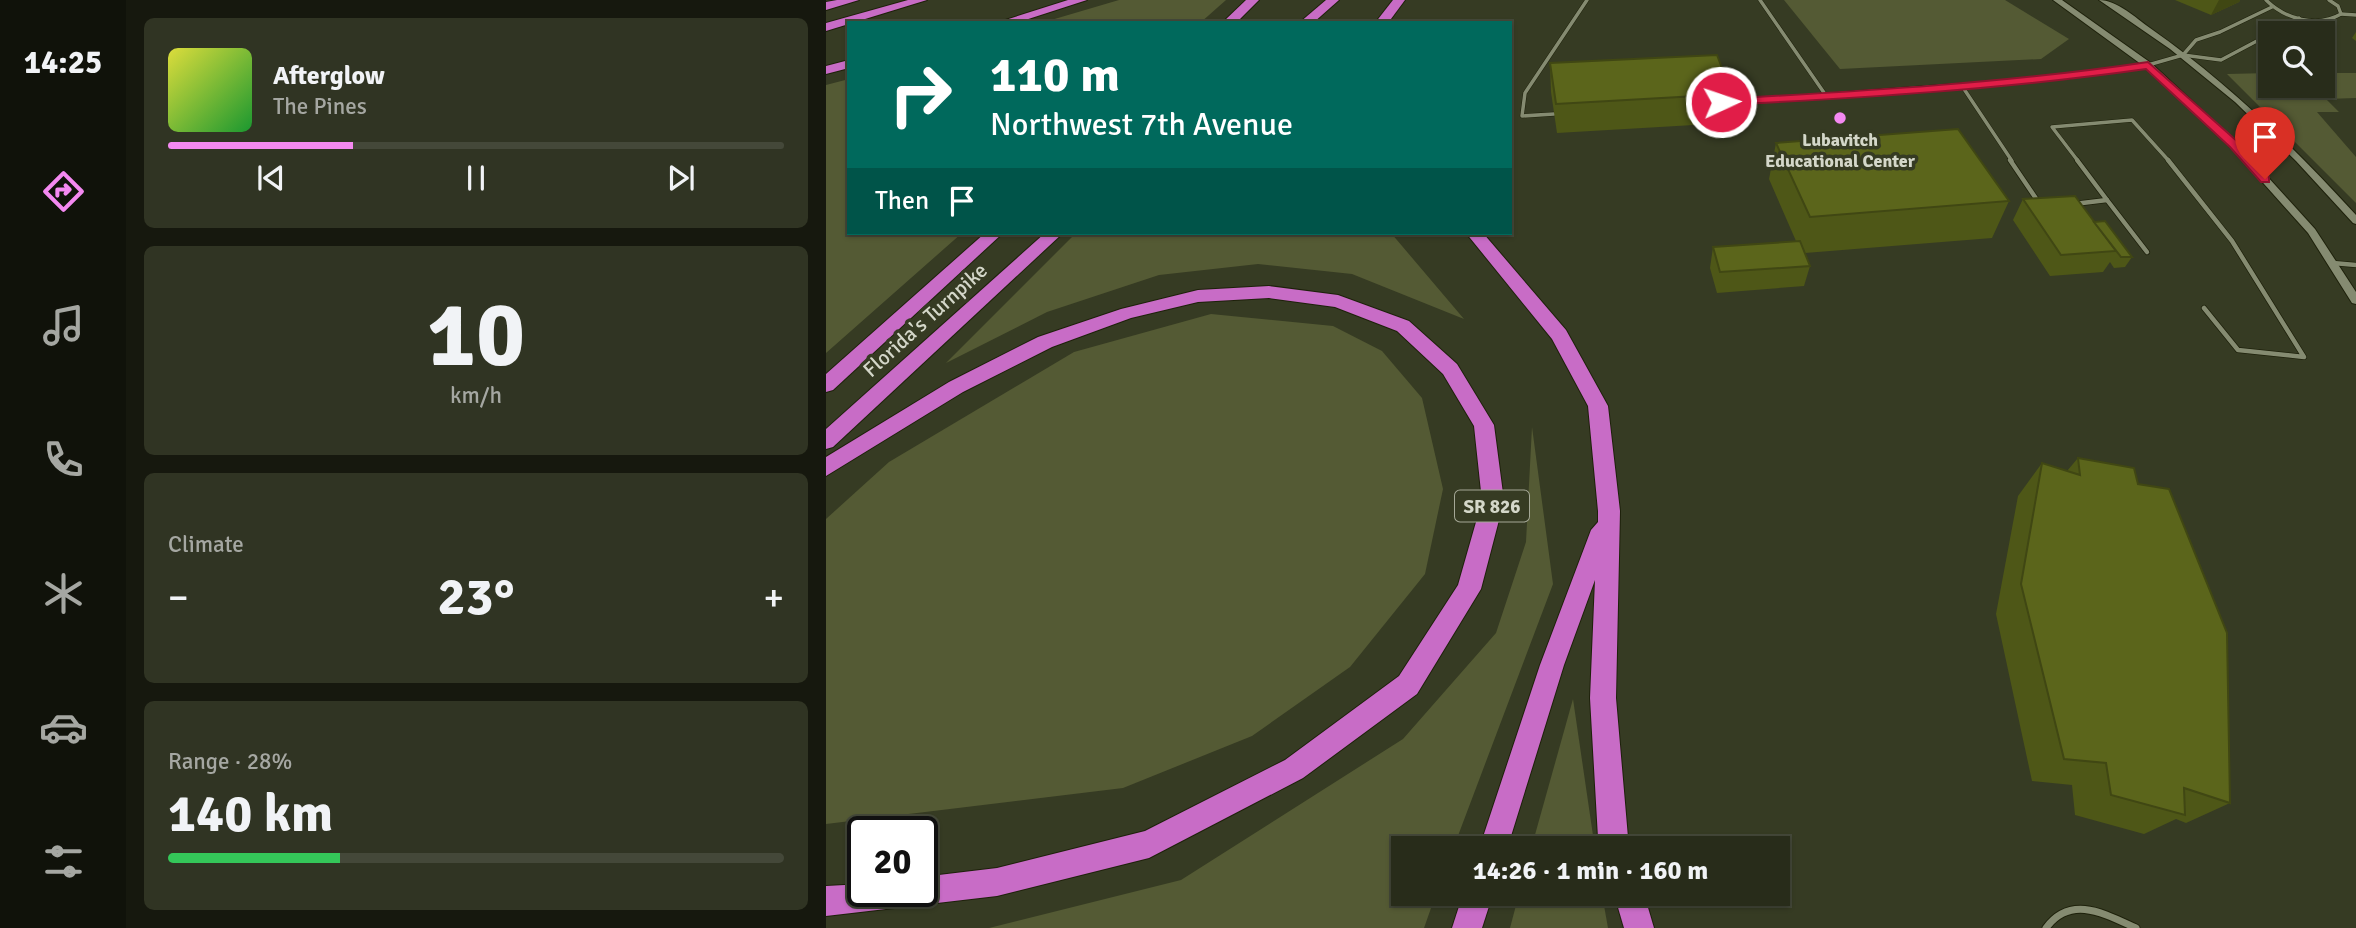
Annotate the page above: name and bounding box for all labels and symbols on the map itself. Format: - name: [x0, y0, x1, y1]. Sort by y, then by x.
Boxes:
- position arrow: [1684, 65, 1758, 139]
- pin: [2235, 107, 2295, 179]
- marker: Lubavitch Educational Center: [1832, 110, 1848, 126]
- place label: Lubavitch Educational Center: [1765, 129, 1916, 172]
- street label: Florida's Turnpike: [858, 257, 992, 383]
- road number: SR 826: [1455, 491, 1529, 522]
- speed limit sign: 20: [847, 816, 938, 907]

